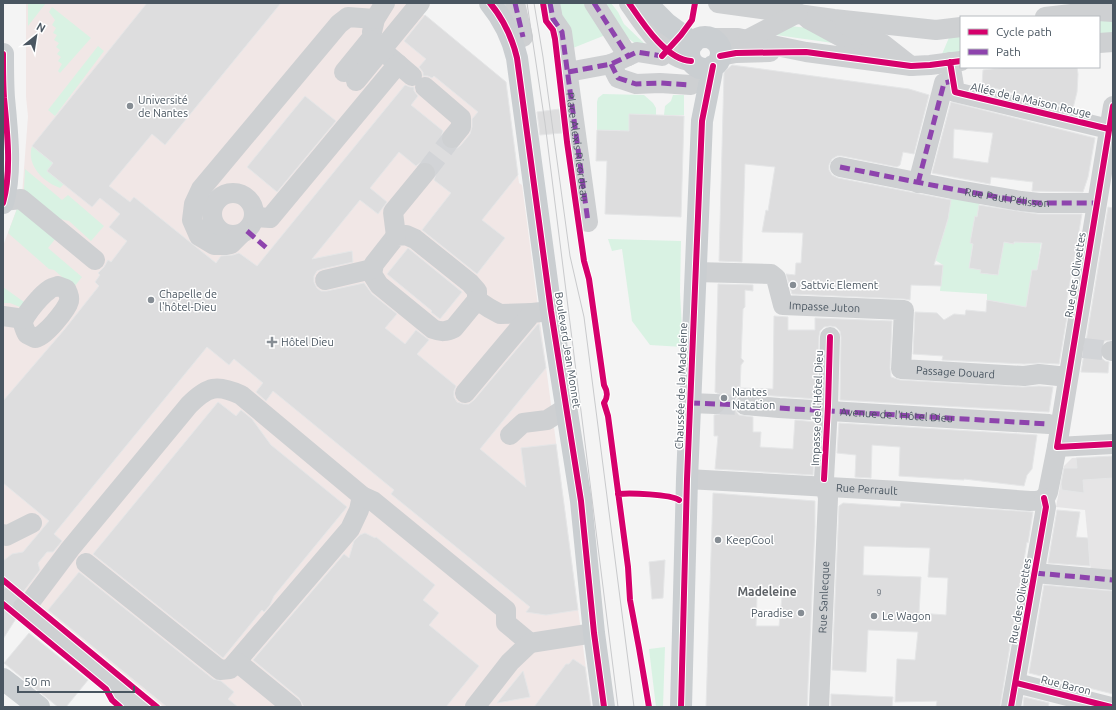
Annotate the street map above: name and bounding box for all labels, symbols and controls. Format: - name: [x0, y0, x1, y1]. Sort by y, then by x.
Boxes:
- north arrow: [16, 16, 56, 56]
- legend: [960, 16, 1100, 68]
- text: N: [34, 20, 48, 35]
- text: Cycle path: [996, 25, 1052, 38]
- text: Path: [996, 45, 1021, 58]
- street label: Allée de la Maison Rouge: [969, 80, 1093, 120]
- street label: Place Alexis Ricordeau: [564, 91, 591, 202]
- place label: Université de Nantes: [138, 94, 188, 119]
- marker: Université de Nantes: [125, 101, 135, 111]
- street label: Rue Paul Pélisson: [964, 185, 1050, 209]
- street label: Rue des Olivettes: [1062, 231, 1088, 319]
- place label: Sattvic Element: [801, 279, 879, 291]
- marker: Sattvic Element: [788, 280, 798, 290]
- place label: Chapelle de l'hôtel-Dieu: [159, 288, 217, 313]
- street label: Boulevard Jean Monnet: [553, 291, 583, 410]
- marker: Chapelle de l'hôtel-Dieu: [146, 295, 156, 305]
- street label: Impasse Juton: [789, 299, 861, 314]
- street label: Chaussée de la Madeleine: [673, 322, 689, 450]
- marker: Hôtel Dieu: [266, 336, 278, 348]
- place label: Hôtel Dieu: [281, 336, 334, 348]
- street label: Impasse de l'Hôtel Dieu: [809, 350, 825, 466]
- street label: Passage Douard: [916, 364, 995, 380]
- place label: Nantes Natation: [732, 386, 775, 411]
- marker: Nantes Natation: [719, 393, 729, 403]
- street label: Avenue de l'Hôtel Dieu: [840, 406, 953, 424]
- street label: Rue Perrault: [836, 481, 899, 497]
- place label: KeepCool: [726, 534, 774, 546]
- marker: KeepCool: [713, 535, 723, 545]
- street label: Rue des Olivettes: [1007, 557, 1033, 645]
- street label: Rue Sanlecque: [816, 561, 831, 633]
- district label: Madeleine: [737, 585, 797, 598]
- house number: 9: [876, 588, 882, 598]
- place label: Paradise: [751, 607, 793, 619]
- marker: Paradise: [796, 608, 806, 618]
- place label: Le Wagon: [882, 610, 931, 622]
- marker: Le Wagon: [869, 611, 879, 621]
- scale bar: [18, 668, 134, 694]
- street label: Rue Baron: [1040, 673, 1092, 697]
- text: 50 m: [24, 675, 51, 688]

